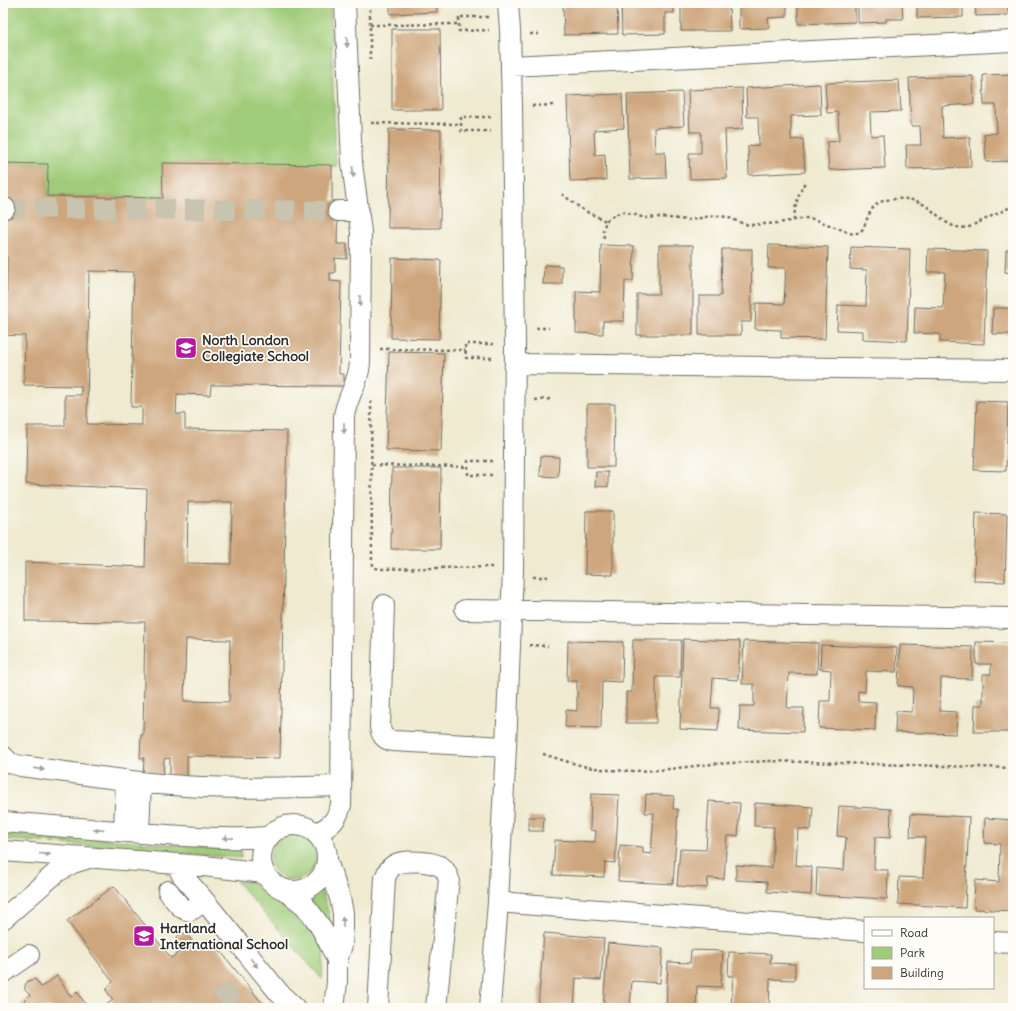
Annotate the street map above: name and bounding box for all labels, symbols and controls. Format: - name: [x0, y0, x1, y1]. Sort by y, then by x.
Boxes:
- one-way arrow: [344, 36, 350, 49]
- one-way arrow: [350, 166, 357, 178]
- one-way arrow: [357, 295, 363, 308]
- place label: North London Collegiate School: [202, 331, 309, 365]
- school or university icon: North London Collegiate School: [173, 335, 199, 361]
- one-way arrow: [341, 422, 347, 435]
- one-way arrow: [33, 766, 45, 772]
- one-way arrow: [93, 826, 105, 833]
- one-way arrow: [221, 835, 234, 841]
- one-way arrow: [39, 850, 51, 857]
- one-way arrow: [340, 915, 346, 928]
- legend: [864, 917, 994, 989]
- place label: Hartland International School: [160, 919, 288, 953]
- school or university icon: Hartland International School: [131, 923, 157, 949]
- text: Road: [900, 925, 928, 940]
- text: Park: [900, 945, 925, 960]
- one-way arrow: [250, 957, 258, 968]
- text: Building: [900, 965, 944, 980]

